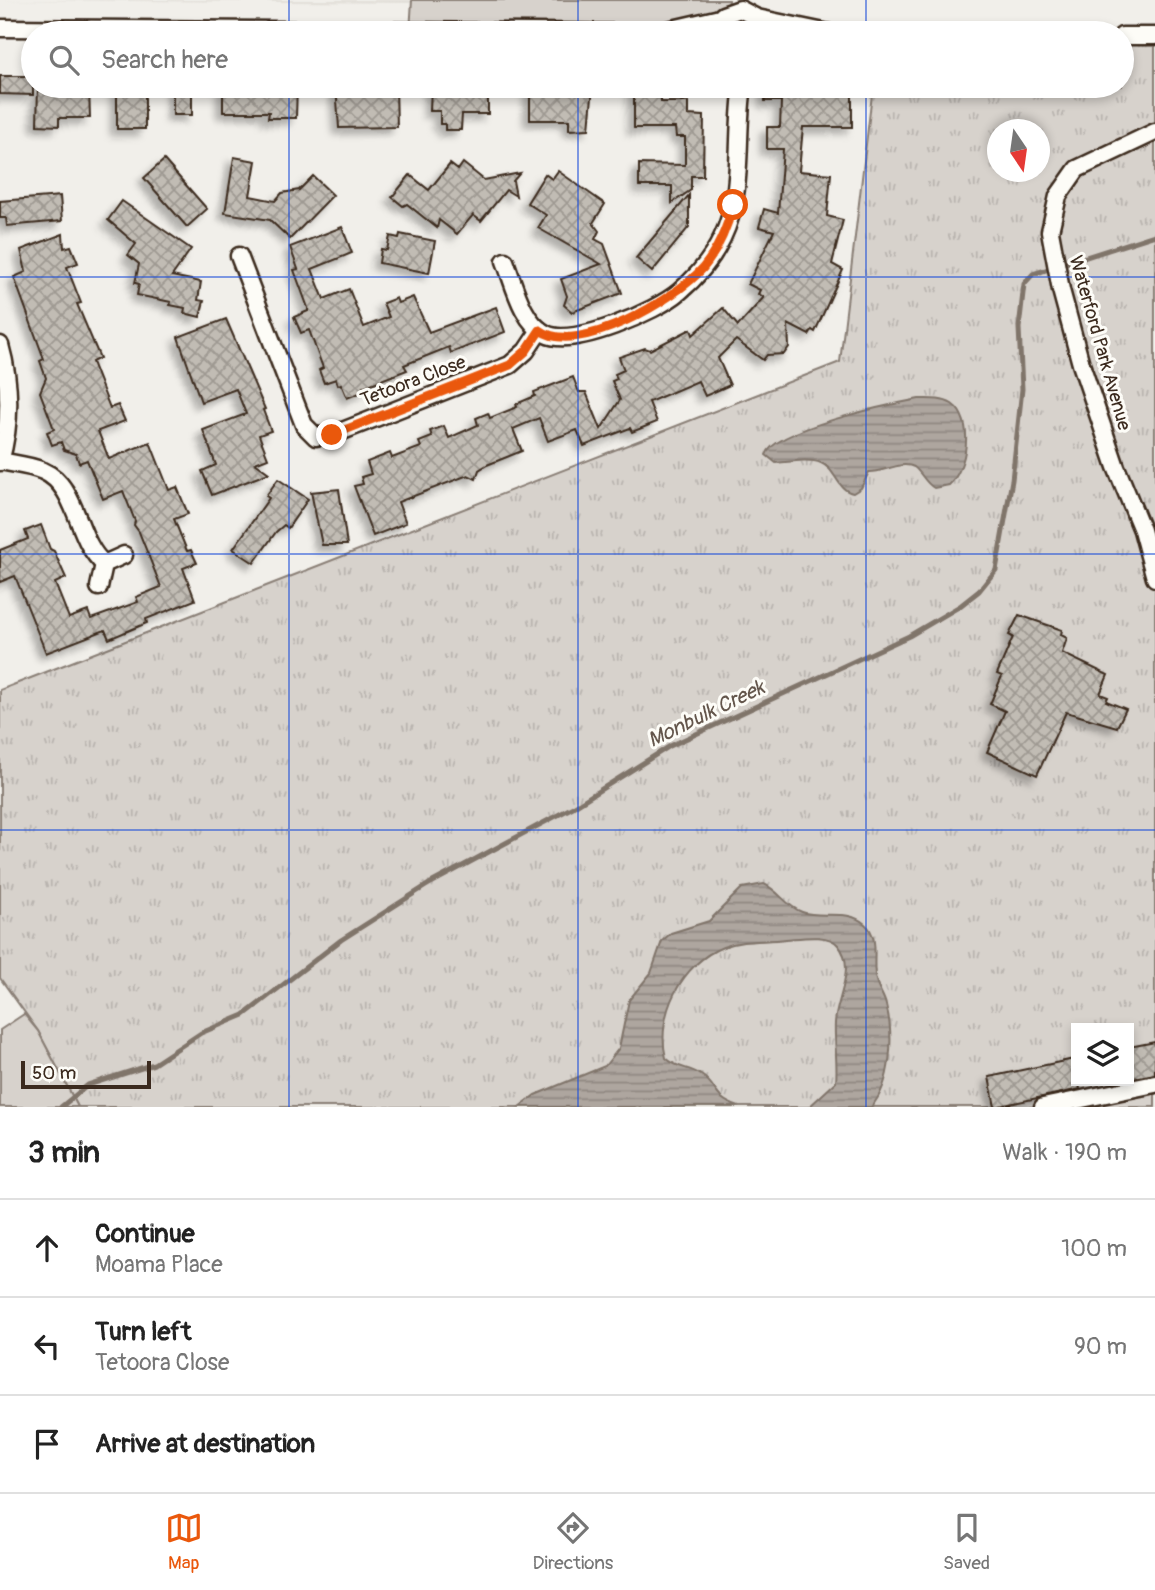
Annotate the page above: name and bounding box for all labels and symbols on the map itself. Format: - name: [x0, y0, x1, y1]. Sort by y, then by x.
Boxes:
- north arrow: [987, 119, 1050, 182]
- route start: [717, 189, 748, 220]
- street label: Waterford Park Avenue: [1064, 253, 1137, 434]
- street label: Tetoora Close: [357, 350, 470, 412]
- route end: [316, 419, 347, 450]
- water label: Monbulk Creek: [643, 673, 771, 754]
- scale bar: [21, 1058, 150, 1090]

